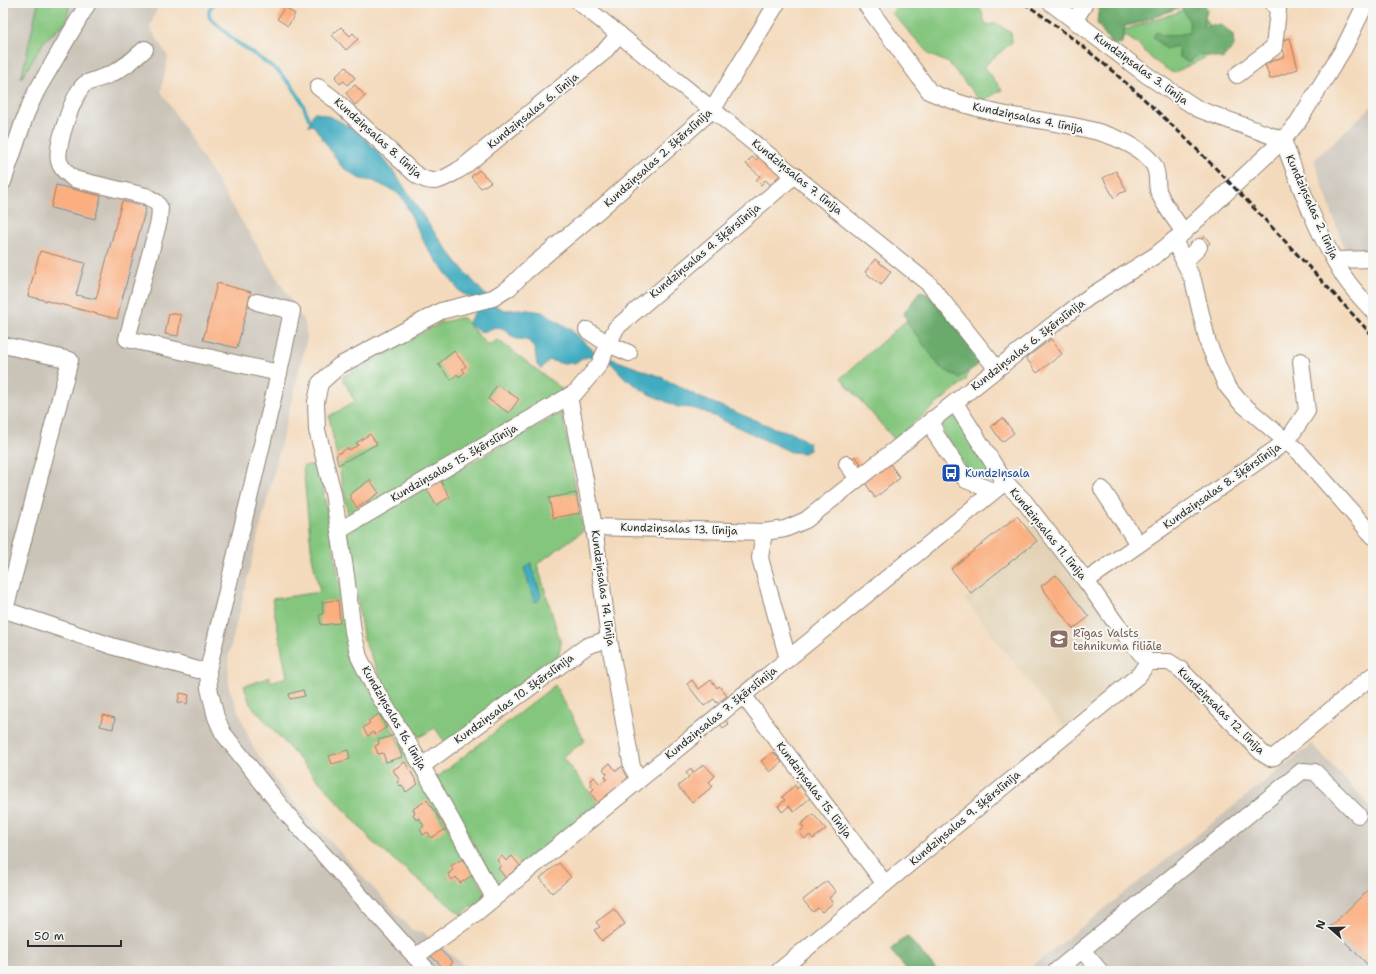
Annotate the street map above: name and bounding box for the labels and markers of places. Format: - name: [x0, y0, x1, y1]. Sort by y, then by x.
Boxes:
- bus stop icon: Kundziņsala: [940, 462, 962, 484]
- place label: Kundziņsala: [965, 466, 1030, 481]
- place label: Rīgas Valsts tehnikuma filiāle: [1073, 626, 1162, 654]
- school or university icon: Rīgas Valsts tehnikuma filiāle: [1048, 628, 1070, 650]

